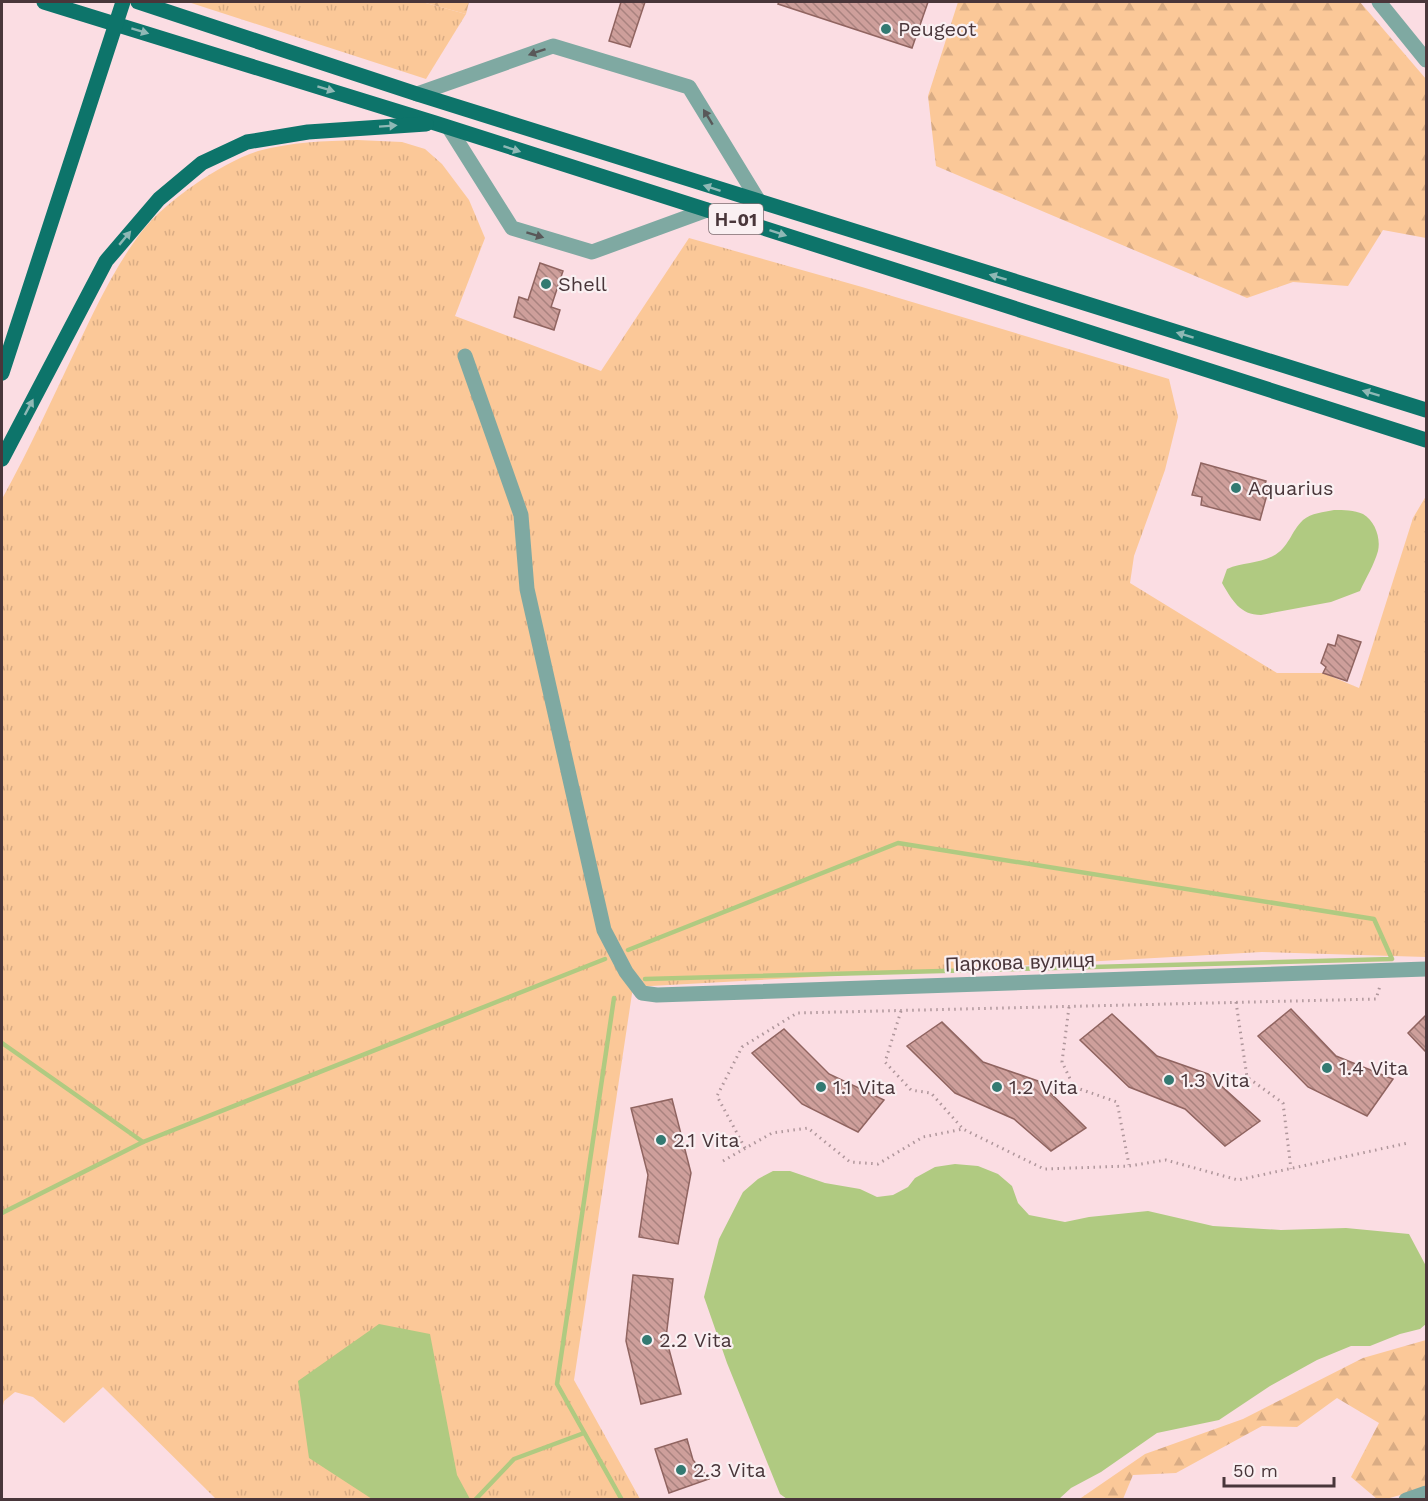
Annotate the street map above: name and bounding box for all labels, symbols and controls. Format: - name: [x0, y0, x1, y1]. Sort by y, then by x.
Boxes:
- place label: Peugeot: [898, 17, 977, 41]
- marker: Peugeot: [879, 22, 893, 36]
- one-way arrow: [131, 27, 149, 36]
- one-way arrow: [528, 48, 546, 58]
- one-way arrow: [317, 85, 335, 94]
- one-way arrow: [702, 109, 713, 125]
- one-way arrow: [379, 122, 398, 131]
- one-way arrow: [503, 144, 521, 154]
- one-way arrow: [703, 183, 721, 192]
- road number: Н-01: [709, 204, 763, 234]
- one-way arrow: [769, 228, 787, 238]
- one-way arrow: [118, 231, 131, 246]
- one-way arrow: [526, 231, 544, 240]
- place label: Shell: [558, 272, 607, 296]
- one-way arrow: [989, 272, 1007, 281]
- marker: Shell: [539, 277, 553, 291]
- one-way arrow: [1175, 330, 1193, 339]
- one-way arrow: [1362, 388, 1380, 397]
- one-way arrow: [24, 399, 34, 416]
- place label: Aquarius: [1248, 476, 1334, 500]
- marker: Aquarius: [1229, 481, 1243, 495]
- street label: Паркова вулиця: [945, 947, 1095, 977]
- place label: 1.4 Vita: [1339, 1056, 1408, 1080]
- marker: 1.4 Vita: [1320, 1061, 1334, 1075]
- place label: 1.3 Vita: [1181, 1068, 1250, 1092]
- marker: 1.3 Vita: [1162, 1073, 1176, 1087]
- place label: 1.1 Vita: [833, 1075, 896, 1099]
- place label: 1.2 Vita: [1009, 1075, 1078, 1099]
- marker: 1.1 Vita: [814, 1080, 828, 1094]
- marker: 1.2 Vita: [990, 1080, 1004, 1094]
- place label: 2.1 Vita: [673, 1128, 740, 1152]
- marker: 2.1 Vita: [654, 1133, 668, 1147]
- place label: 2.2 Vita: [659, 1328, 732, 1352]
- marker: 2.2 Vita: [640, 1333, 654, 1347]
- scale bar: [1224, 1450, 1334, 1488]
- place label: 2.3 Vita: [693, 1458, 766, 1482]
- text: 50 m: [1233, 1460, 1278, 1481]
- marker: 2.3 Vita: [674, 1463, 688, 1477]

